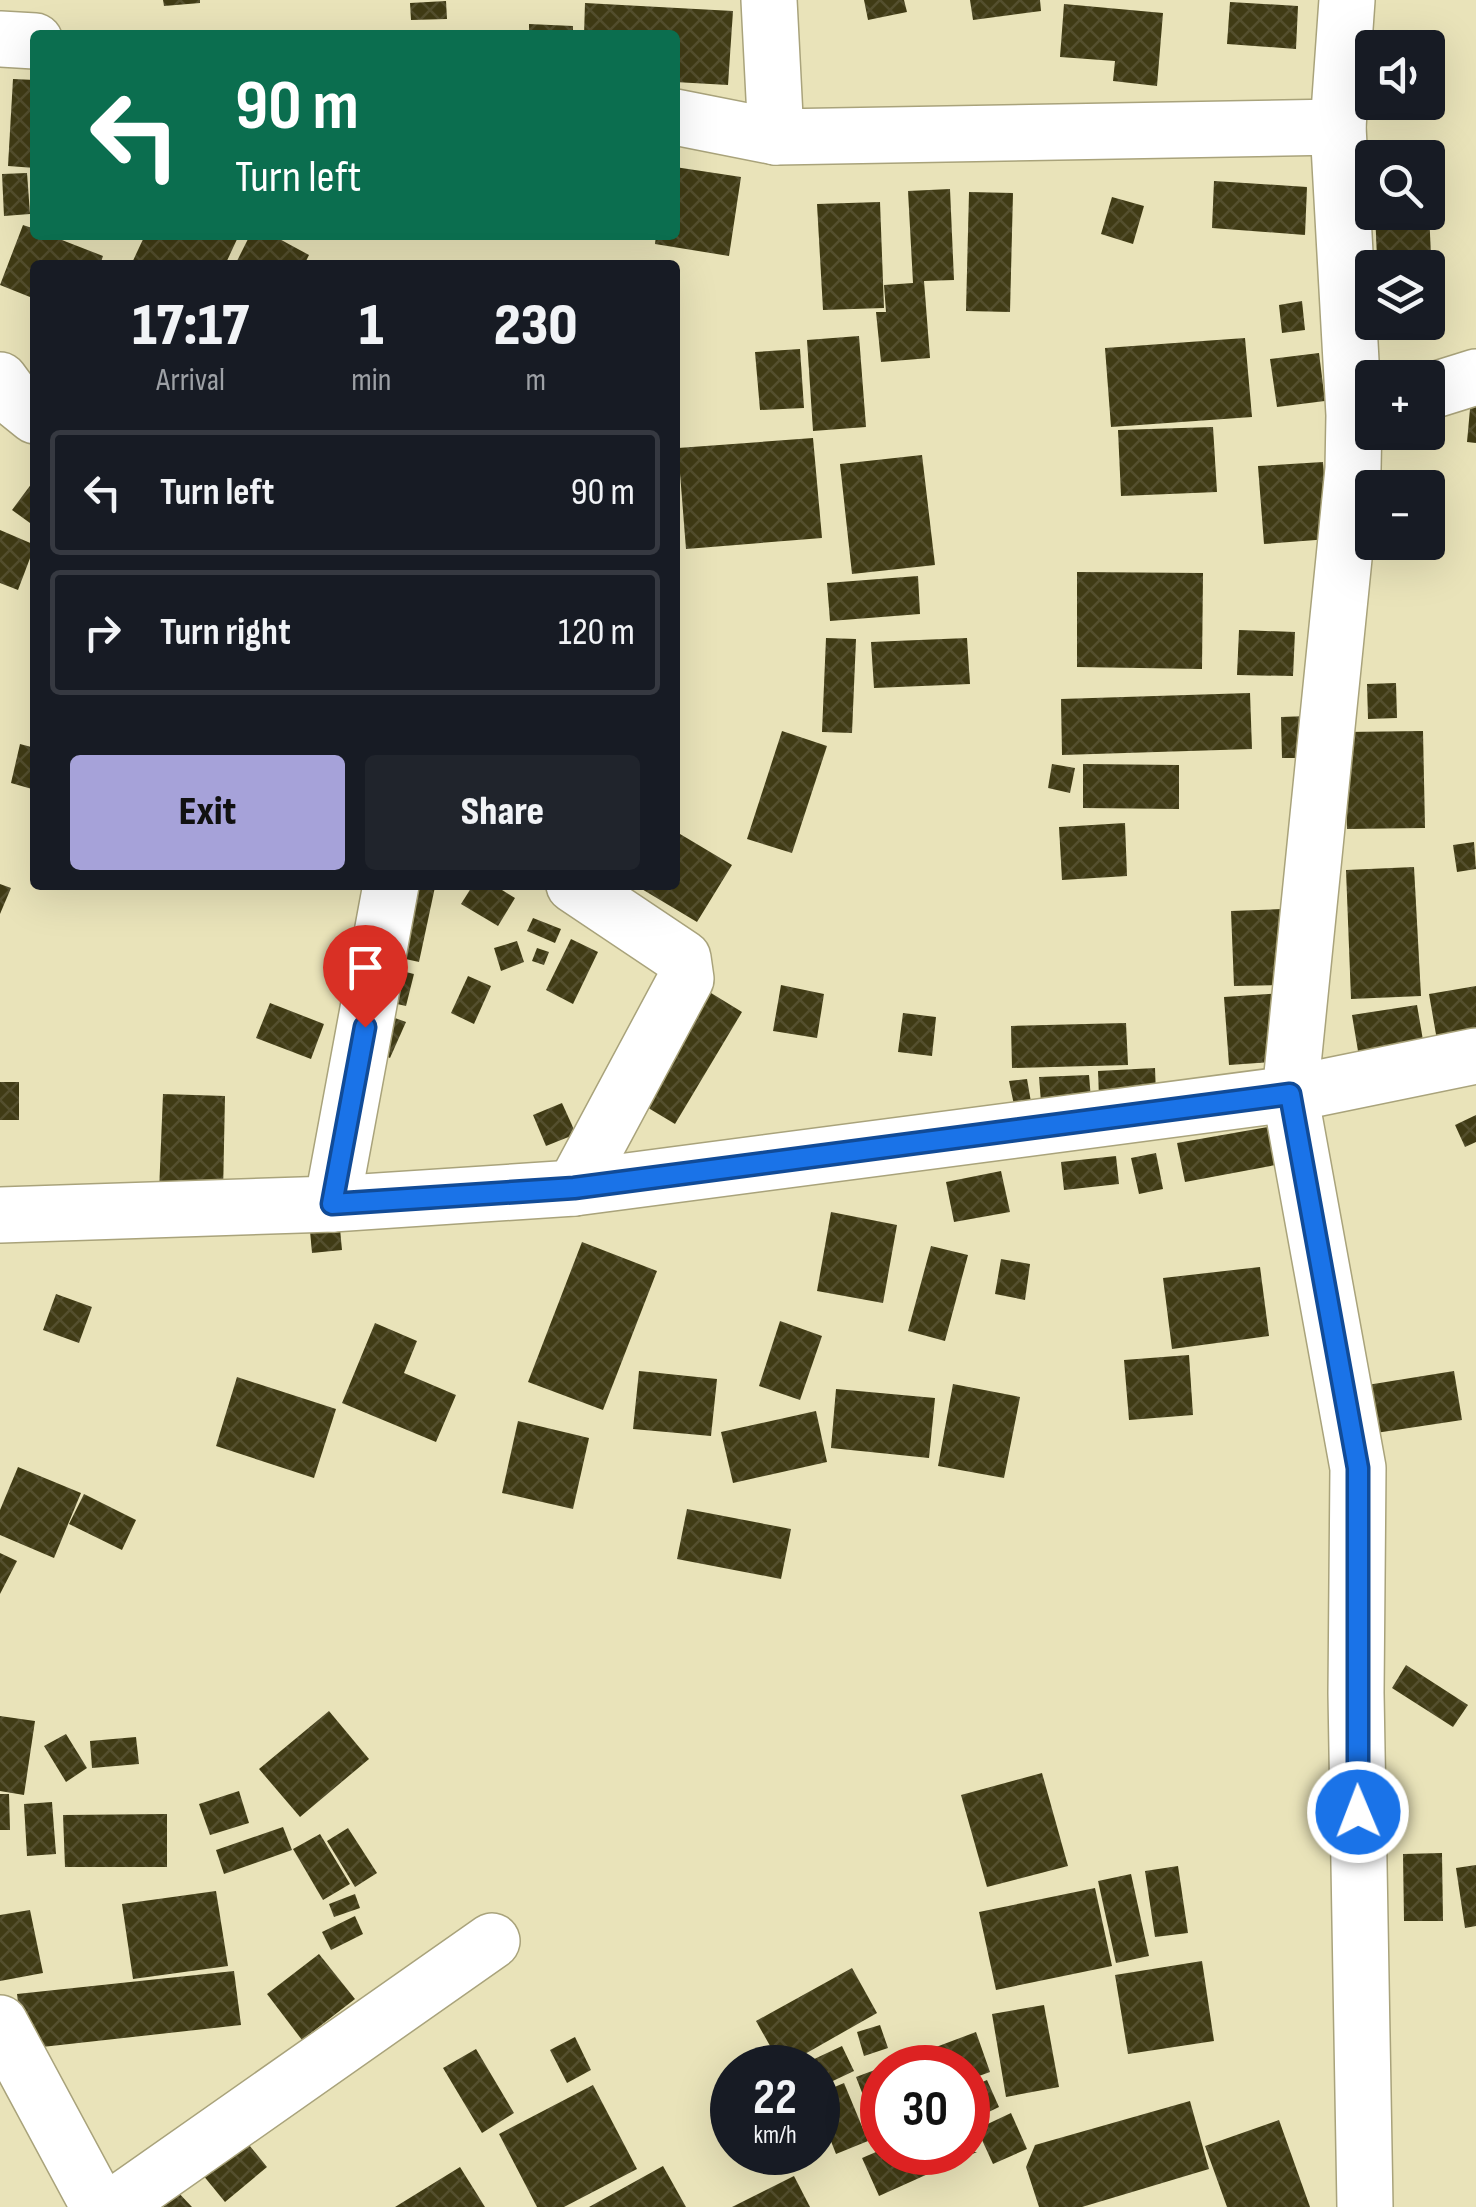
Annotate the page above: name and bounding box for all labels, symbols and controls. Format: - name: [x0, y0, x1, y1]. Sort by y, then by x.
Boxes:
- map controls: [1355, 30, 1445, 560]
- button: sound: [1355, 30, 1445, 120]
- text: 90 m: [235, 65, 359, 149]
- icon: left: [70, 70, 200, 200]
- button: search: [1355, 140, 1445, 230]
- text: Turn left: [235, 150, 361, 205]
- button: layers: [1355, 250, 1445, 340]
- text: 17:17: [132, 290, 249, 362]
- text: 1: [359, 290, 384, 362]
- text: 230: [494, 290, 578, 362]
- button: +: [1355, 360, 1445, 450]
- text: Arrival: [156, 361, 225, 400]
- text: min: [351, 361, 391, 400]
- text: m: [525, 361, 546, 400]
- icon: left: [75, 465, 130, 520]
- text: Turn left: [160, 470, 274, 515]
- text: 90 m: [571, 470, 635, 515]
- button: −: [1355, 470, 1445, 560]
- icon: right: [75, 605, 130, 660]
- text: Turn right: [160, 610, 291, 655]
- text: 120 m: [558, 610, 635, 655]
- button: Exit: [70, 755, 345, 870]
- button: Share: [365, 755, 640, 870]
- pin: [323, 925, 408, 1028]
- icon: arrive: [338, 940, 393, 995]
- position arrow: [1306, 1760, 1410, 1864]
- speed limit sign: 30: [860, 2045, 990, 2175]
- text: 22: [753, 2068, 797, 2128]
- text: km/h: [753, 2120, 797, 2151]

